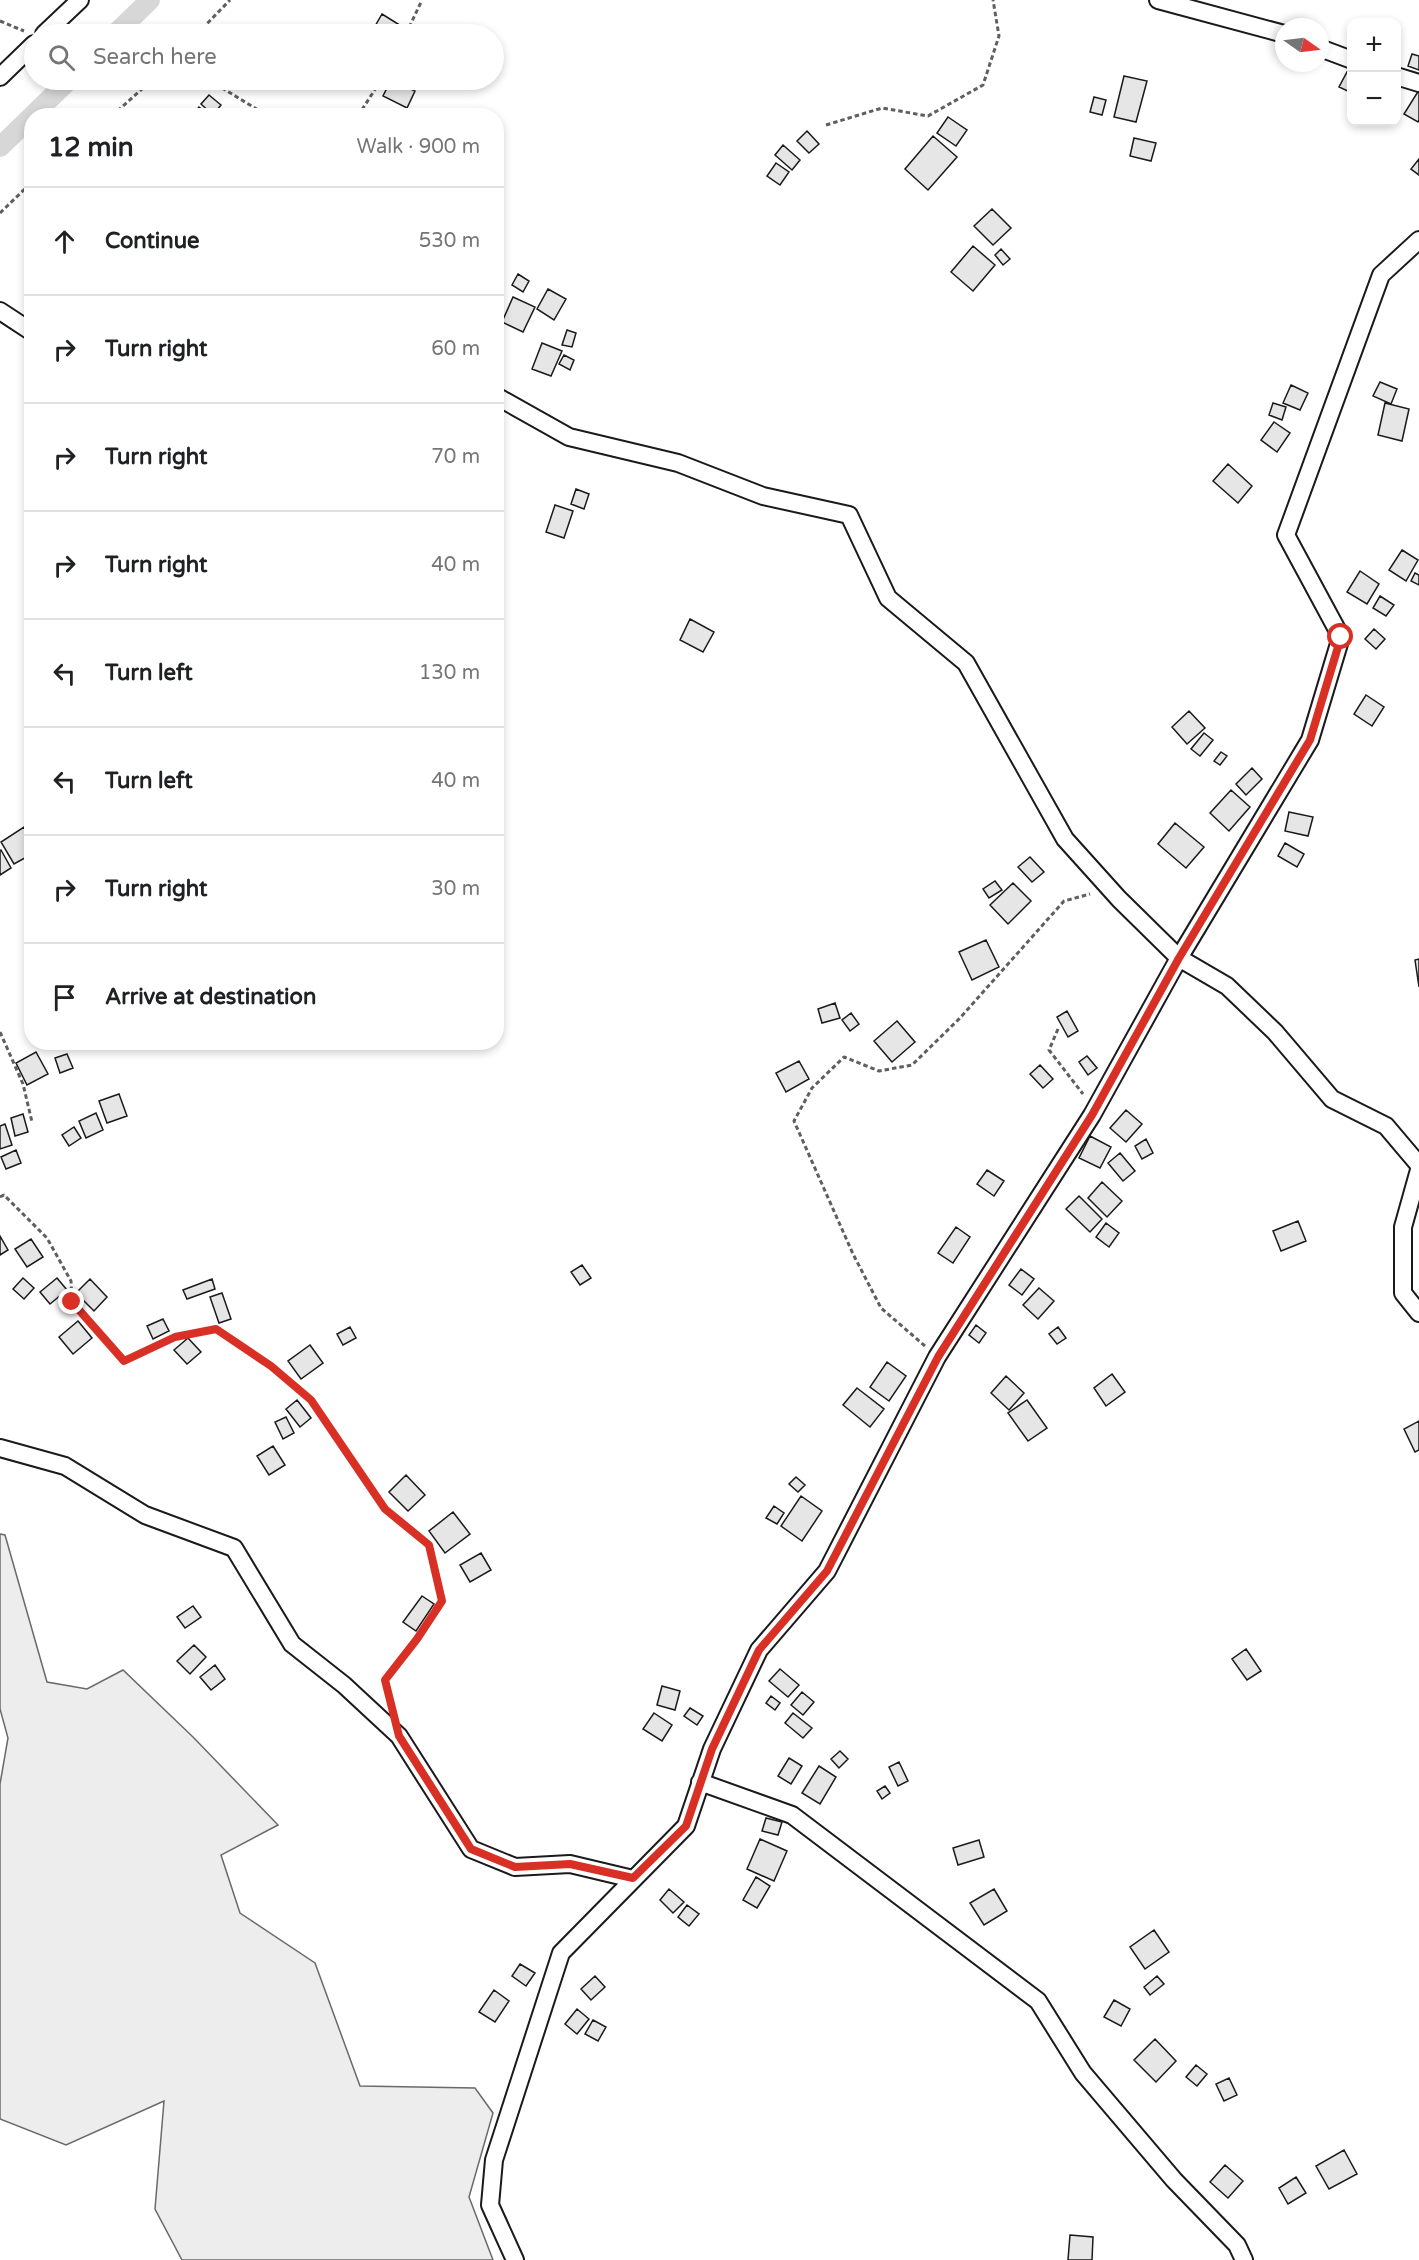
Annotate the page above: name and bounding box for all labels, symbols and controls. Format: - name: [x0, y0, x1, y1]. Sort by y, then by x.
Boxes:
- north arrow: [1275, 18, 1329, 72]
- map controls: [1347, 18, 1401, 126]
- button: +: [1347, 18, 1401, 72]
- search box: [24, 24, 504, 90]
- icon: search: [45, 41, 78, 74]
- text: Search here: [93, 44, 217, 70]
- button: −: [1347, 72, 1401, 126]
- text: 12 min: [48, 132, 134, 163]
- text: Walk · 900 m: [357, 135, 480, 159]
- icon: ahead: [48, 225, 81, 258]
- text: Continue: [105, 228, 200, 254]
- text: 530 m: [419, 229, 480, 253]
- icon: right: [48, 333, 81, 366]
- text: Turn right: [105, 336, 207, 362]
- text: 60 m: [431, 337, 480, 361]
- icon: right: [48, 441, 81, 474]
- text: Turn right: [105, 444, 207, 470]
- text: 70 m: [431, 445, 480, 469]
- icon: right: [48, 549, 81, 582]
- text: Turn right: [105, 552, 207, 578]
- text: 40 m: [431, 553, 480, 577]
- route start: [1327, 623, 1353, 649]
- icon: left: [48, 657, 81, 690]
- text: Turn left: [105, 660, 193, 686]
- text: 130 m: [419, 661, 480, 685]
- icon: left: [48, 765, 81, 798]
- text: Turn left: [105, 768, 193, 794]
- text: 40 m: [431, 769, 480, 793]
- icon: right: [48, 873, 81, 906]
- text: Turn right: [105, 876, 207, 902]
- text: 30 m: [431, 877, 480, 901]
- icon: arrive: [48, 981, 81, 1014]
- text: Arrive at destination: [105, 984, 316, 1010]
- route end: [58, 1288, 84, 1314]

